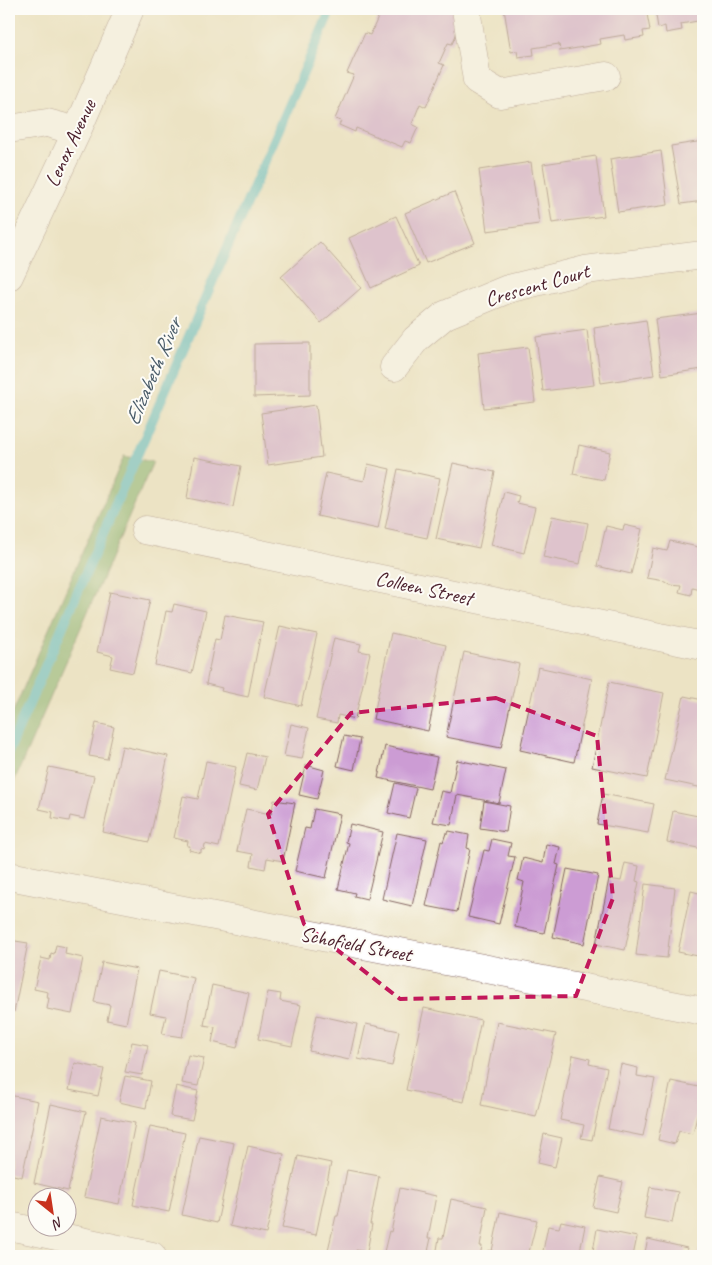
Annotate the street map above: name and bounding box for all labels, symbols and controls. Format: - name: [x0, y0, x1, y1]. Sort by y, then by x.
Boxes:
- street label: Lenox Avenue: [39, 94, 102, 191]
- street label: Crescent Court: [482, 257, 594, 312]
- water label: Elizabeth River: [118, 311, 190, 429]
- street label: Colleen Street: [373, 565, 478, 612]
- street label: Schofield Street: [298, 920, 416, 968]
- north arrow: [28, 1188, 78, 1238]
- text: N: [48, 1213, 66, 1234]

